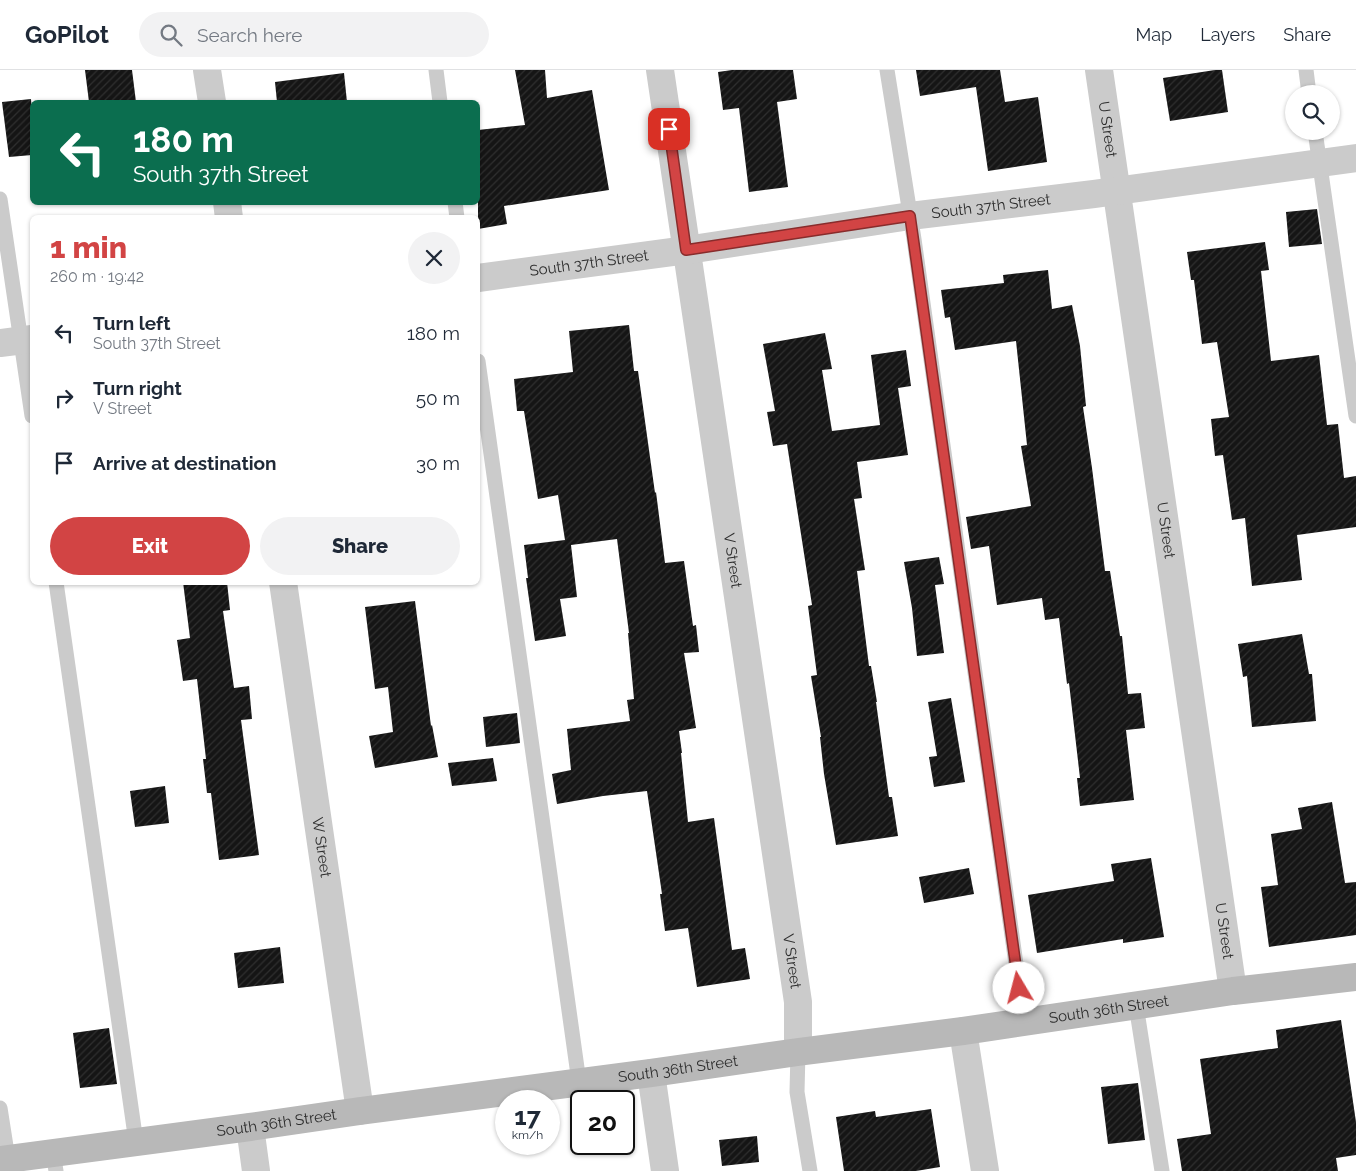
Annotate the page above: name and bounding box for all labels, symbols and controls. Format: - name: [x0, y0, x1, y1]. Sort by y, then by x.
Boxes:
- search box: [139, 12, 489, 57]
- text: GoPilot: [25, 20, 109, 49]
- icon: search: [157, 21, 185, 49]
- text: Search here: [197, 24, 303, 46]
- text: Map: [1136, 24, 1172, 45]
- text: Layers: [1200, 24, 1255, 45]
- text: Share: [1283, 24, 1331, 45]
- map controls: [1285, 85, 1340, 140]
- button: search: [1285, 85, 1340, 140]
- street label: U Street: [1095, 100, 1121, 159]
- pin: [648, 108, 690, 150]
- icon: arrive: [655, 115, 683, 143]
- text: 180 m: [133, 119, 234, 160]
- icon: left: [50, 120, 115, 185]
- text: South 37th Street: [133, 161, 309, 187]
- street label: South 37th Street: [930, 190, 1052, 222]
- text: 1 min: [50, 230, 127, 265]
- button: close: [408, 232, 460, 284]
- street label: South 37th Street: [528, 246, 650, 280]
- text: 260 m · 19:42: [50, 267, 144, 286]
- text: Turn left: [93, 312, 170, 334]
- icon: left: [50, 319, 78, 347]
- text: 180 m: [407, 322, 460, 344]
- text: South 37th Street: [93, 334, 221, 353]
- text: Turn right: [93, 377, 182, 399]
- icon: right: [50, 384, 78, 412]
- text: 50 m: [416, 387, 460, 409]
- text: V Street: [93, 399, 152, 418]
- icon: arrive: [50, 449, 78, 477]
- text: Arrive at destination: [93, 452, 277, 474]
- text: 30 m: [416, 452, 460, 474]
- street label: U Street: [1153, 501, 1179, 560]
- button: Exit: [50, 517, 250, 575]
- button: Share: [260, 517, 460, 575]
- street label: V Street: [720, 532, 746, 589]
- street label: W Street: [308, 816, 335, 879]
- street label: U Street: [1211, 902, 1237, 960]
- street label: V Street: [779, 933, 805, 990]
- position arrow: [992, 961, 1044, 1013]
- street label: South 36th Street: [1048, 992, 1170, 1027]
- street label: South 36th Street: [617, 1052, 739, 1086]
- speed limit sign: 20: [570, 1090, 635, 1155]
- text: 17: [514, 1101, 541, 1131]
- street label: South 36th Street: [215, 1106, 338, 1140]
- text: km/h: [512, 1128, 543, 1142]

